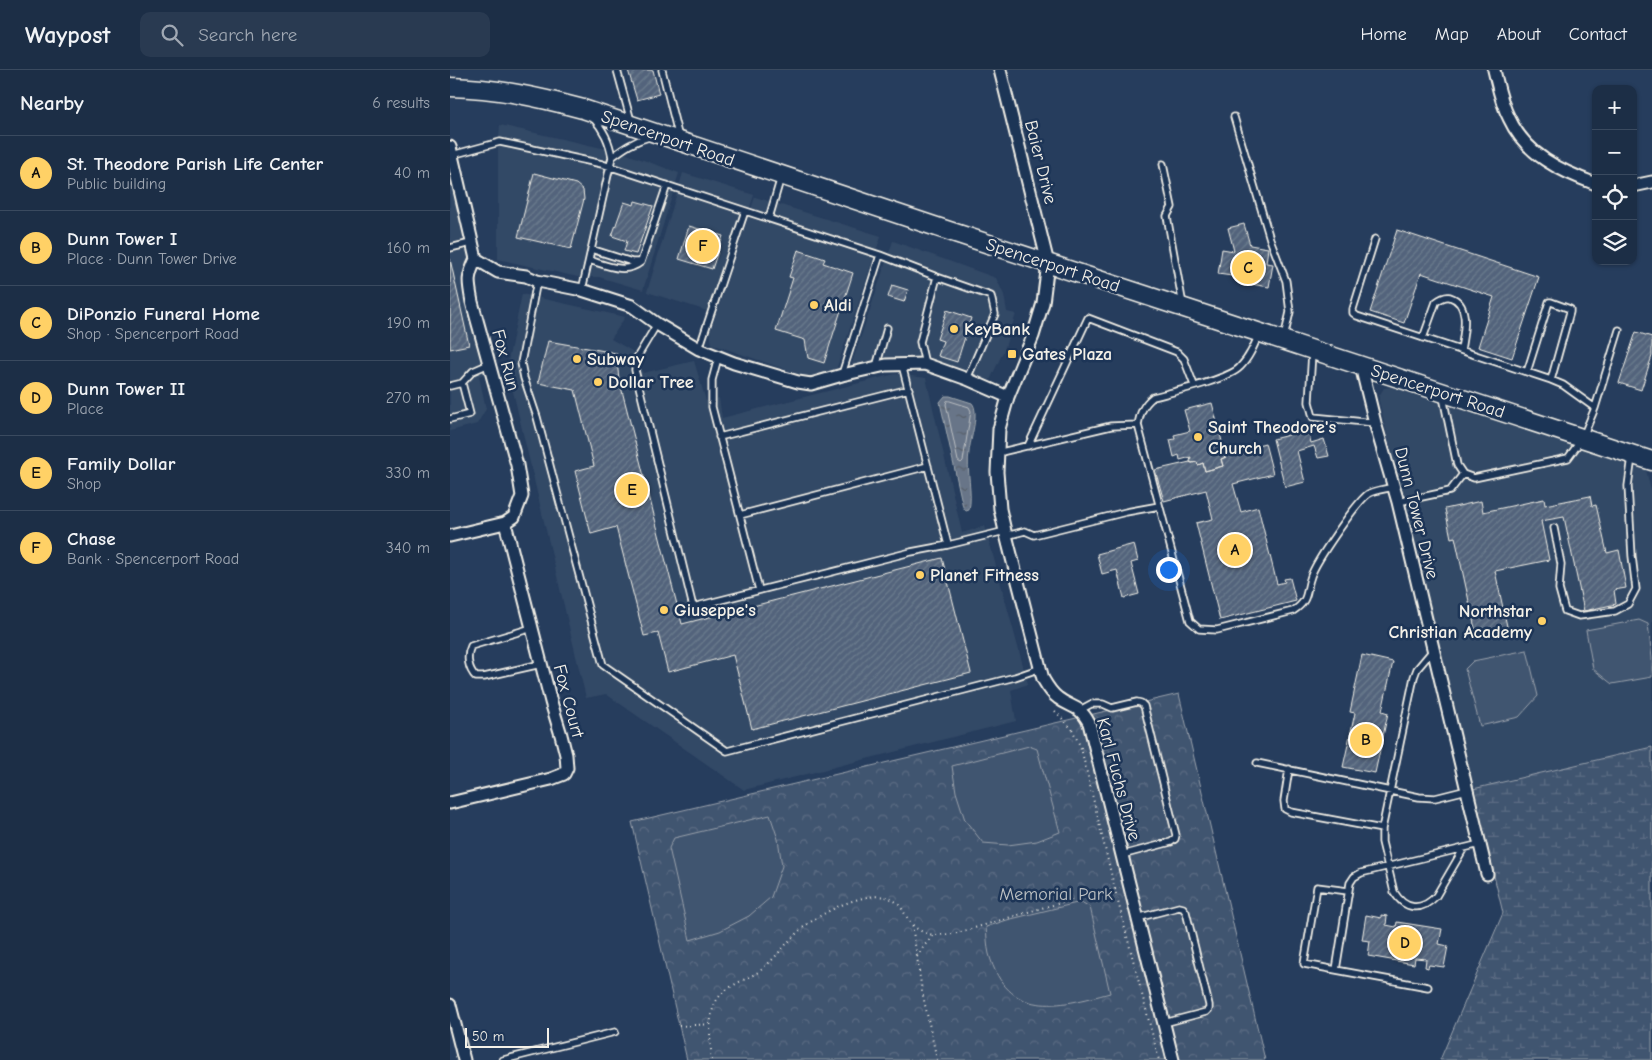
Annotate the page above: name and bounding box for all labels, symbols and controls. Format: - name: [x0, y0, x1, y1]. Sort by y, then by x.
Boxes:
- search box: [140, 12, 490, 57]
- text: Waypost: [25, 21, 110, 49]
- icon: search: [158, 21, 186, 49]
- text: Search here: [198, 24, 297, 46]
- text: Home: [1360, 24, 1407, 45]
- text: Map: [1435, 24, 1469, 45]
- text: About: [1497, 24, 1541, 45]
- text: Contact: [1569, 24, 1627, 45]
- map controls: [1592, 85, 1637, 265]
- button: +: [1592, 85, 1637, 130]
- text: Nearby: [20, 91, 84, 115]
- text: 6 results: [372, 94, 430, 112]
- street label: Spencerport Road: [598, 106, 737, 171]
- street label: Baier Drive: [1020, 118, 1061, 206]
- button: −: [1592, 130, 1637, 175]
- text: St. Theodore Parish Life Center: [67, 153, 323, 175]
- text: A: [32, 164, 40, 182]
- text: 40 m: [394, 164, 430, 182]
- text: Public building: [67, 175, 166, 193]
- button: locate: [1592, 175, 1637, 220]
- button: layers: [1592, 220, 1637, 265]
- pin: F: [687, 227, 719, 265]
- text: Dunn Tower I: [67, 228, 178, 250]
- street label: Spencerport Road: [983, 234, 1122, 297]
- text: B: [31, 239, 41, 257]
- text: 160 m: [387, 239, 430, 257]
- pin: C: [1232, 249, 1264, 287]
- text: Place · Dunn Tower Drive: [67, 250, 237, 268]
- place label: Aldi: [824, 295, 852, 316]
- marker: Aldi: [808, 299, 820, 311]
- text: DiPonzio Funeral Home: [67, 303, 260, 325]
- text: C: [31, 314, 41, 332]
- text: 190 m: [387, 314, 430, 332]
- place label: KeyBank: [964, 319, 1030, 340]
- marker: KeyBank: [948, 323, 960, 335]
- text: Shop · Spencerport Road: [67, 325, 239, 343]
- street label: Fox Run: [487, 327, 524, 393]
- place label: Gates Plaza: [1022, 344, 1112, 365]
- marker: Gates Plaza: [1006, 348, 1018, 360]
- place label: Subway: [587, 349, 645, 370]
- marker: Subway: [571, 353, 583, 365]
- street label: Spencerport Road: [1368, 360, 1507, 423]
- place label: Dollar Tree: [608, 372, 694, 393]
- marker: Dollar Tree: [592, 376, 604, 388]
- text: Dunn Tower II: [67, 378, 185, 400]
- text: D: [31, 389, 41, 407]
- text: 270 m: [386, 389, 430, 407]
- text: Place: [67, 400, 103, 418]
- place label: Saint Theodore's Church: [1208, 417, 1336, 459]
- marker: Saint Theodore's Church: [1192, 431, 1204, 443]
- street label: Dunn Tower Drive: [1390, 445, 1443, 581]
- text: Family Dollar: [67, 453, 175, 475]
- text: E: [31, 464, 41, 482]
- text: 330 m: [385, 464, 430, 482]
- pin: E: [616, 471, 648, 509]
- text: Shop: [67, 475, 101, 493]
- text: Chase: [67, 528, 116, 550]
- pin: A: [1219, 531, 1251, 569]
- text: F: [31, 539, 41, 557]
- text: 340 m: [386, 539, 430, 557]
- text: Bank · Spencerport Road: [67, 550, 239, 568]
- your location: [1156, 557, 1182, 583]
- place label: Planet Fitness: [930, 565, 1039, 586]
- marker: Planet Fitness: [914, 569, 926, 581]
- place label: Giuseppe's: [674, 600, 756, 621]
- place label: Northstar Christian Academy: [1388, 601, 1533, 643]
- marker: Giuseppe's: [658, 604, 670, 616]
- marker: Northstar Christian Academy: [1536, 615, 1548, 627]
- street label: Fox Court: [549, 662, 589, 741]
- street label: Karl Fuchs Drive: [1092, 715, 1145, 843]
- pin: B: [1350, 721, 1382, 759]
- park label: Memorial Park: [999, 884, 1113, 905]
- pin: D: [1389, 924, 1421, 962]
- scale bar: [465, 1025, 549, 1048]
- text: 50 m: [472, 1028, 504, 1045]

